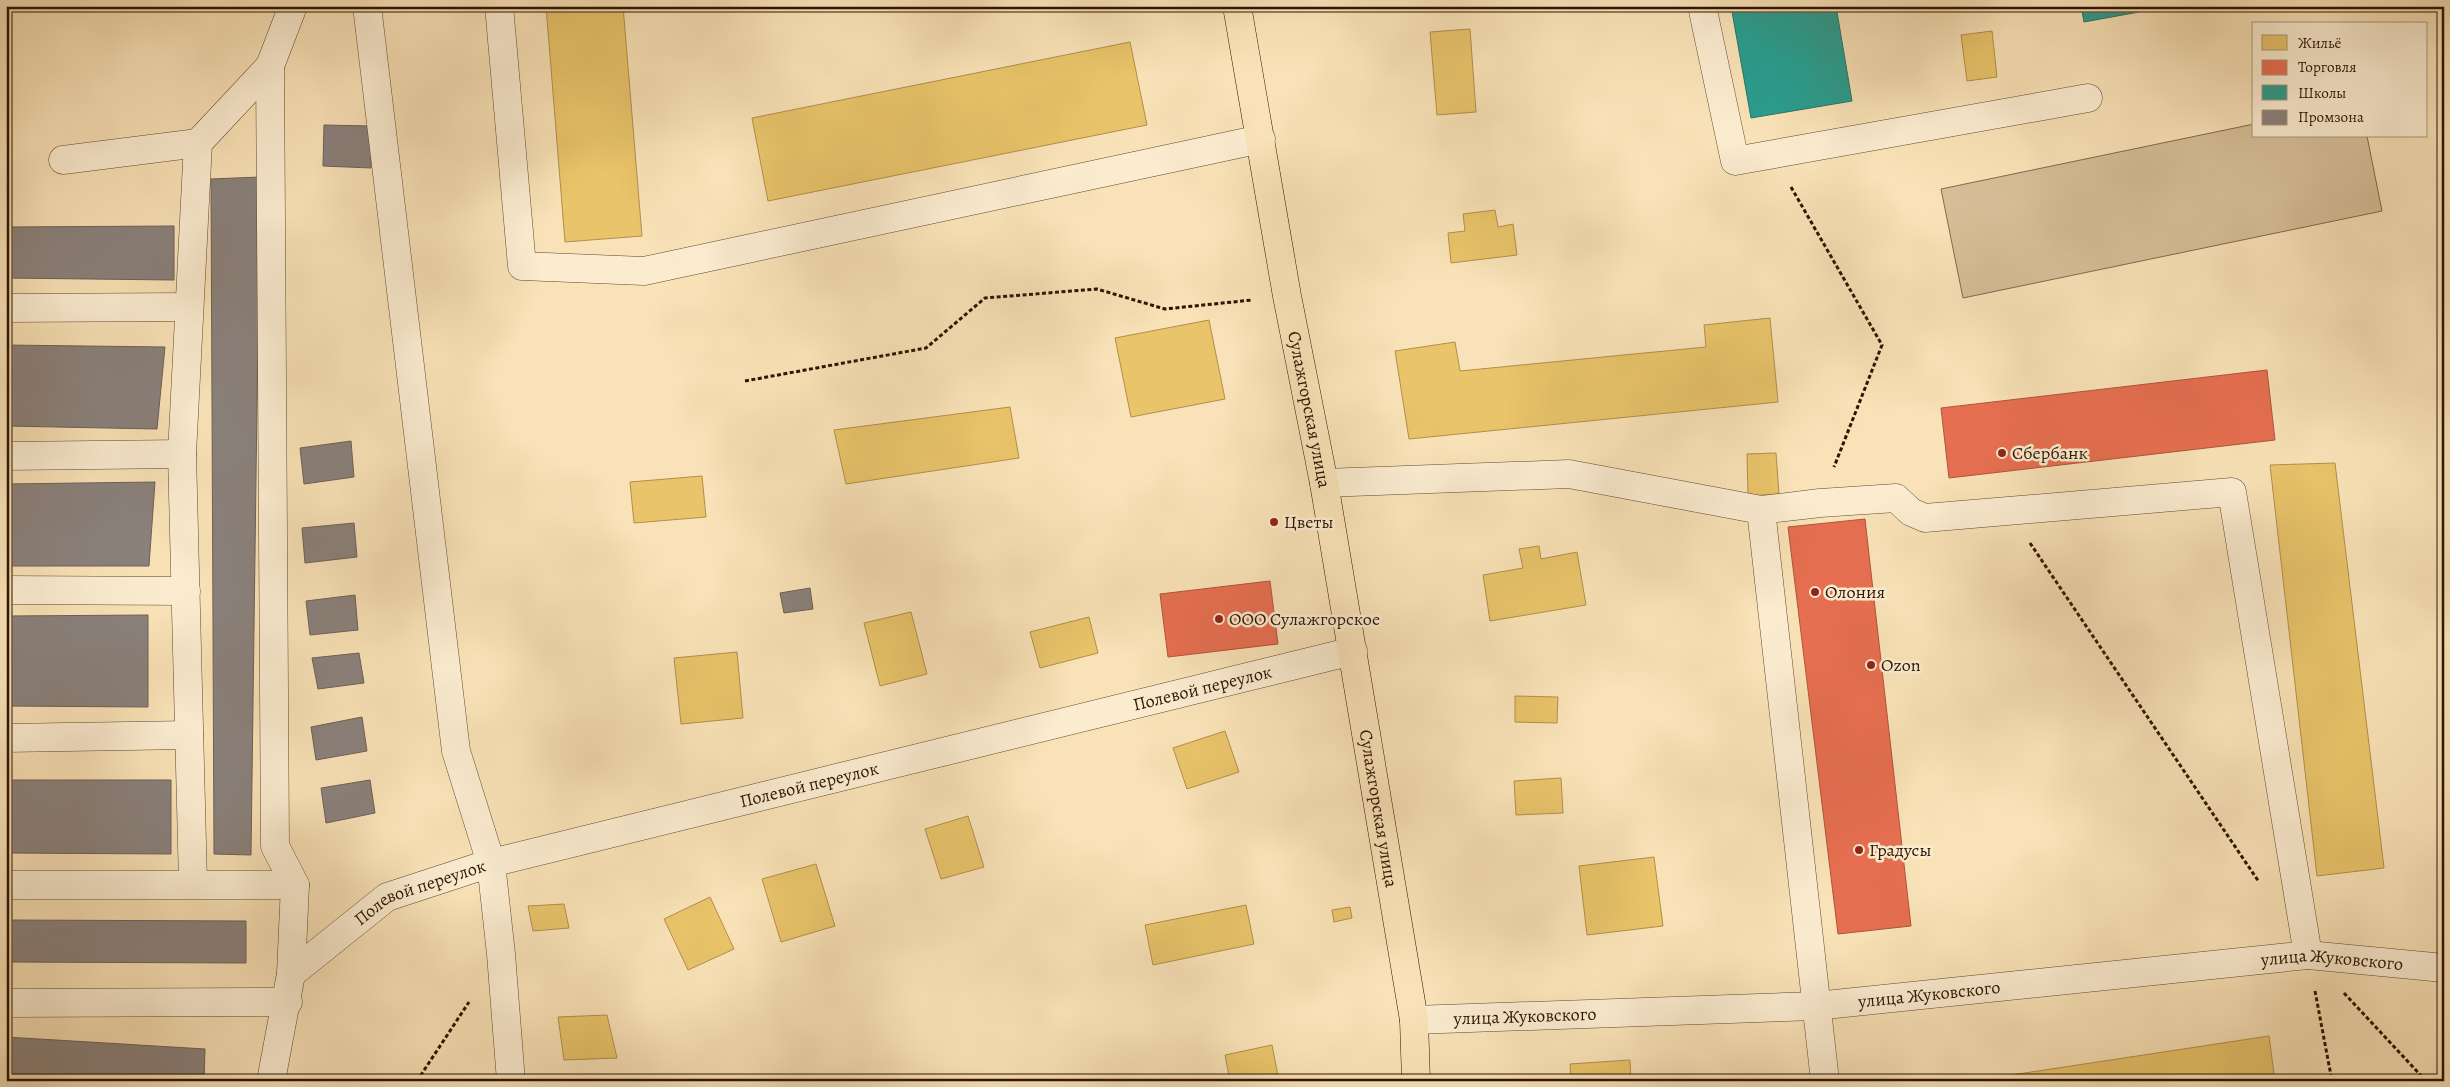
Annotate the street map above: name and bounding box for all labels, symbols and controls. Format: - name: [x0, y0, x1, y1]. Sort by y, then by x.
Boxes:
- legend: [2252, 22, 2428, 138]
- text: Жильё: [2298, 33, 2341, 53]
- text: Торговля: [2298, 57, 2356, 77]
- text: Школы: [2298, 83, 2346, 103]
- text: Промзона: [2298, 107, 2364, 127]
- street label: Сулажгорская улица: [1282, 329, 1337, 490]
- place label: Сбербанк: [2012, 441, 2088, 465]
- marker: Сбербанк: [1996, 447, 2008, 459]
- place label: Цветы: [1284, 510, 1334, 534]
- marker: Цветы: [1268, 516, 1280, 528]
- place label: Олония: [1825, 580, 1885, 604]
- marker: Олония: [1809, 586, 1821, 598]
- place label: ООО Сулажгорское: [1229, 607, 1380, 631]
- marker: ООО Сулажгорское: [1213, 613, 1225, 625]
- place label: Ozon: [1881, 653, 1921, 677]
- street label: Полевой переулок: [1130, 659, 1274, 717]
- marker: Ozon: [1865, 659, 1877, 671]
- street label: Сулажгорская улица: [1354, 728, 1404, 890]
- street label: Полевой переулок: [737, 756, 881, 813]
- place label: Градусы: [1869, 838, 1931, 862]
- marker: Градусы: [1853, 844, 1865, 856]
- street label: Полевой переулок: [349, 854, 489, 931]
- street label: улица Жуковского: [2259, 943, 2404, 976]
- street label: улица Жуковского: [1856, 975, 2001, 1014]
- street label: улица Жуковского: [1452, 1002, 1597, 1031]

